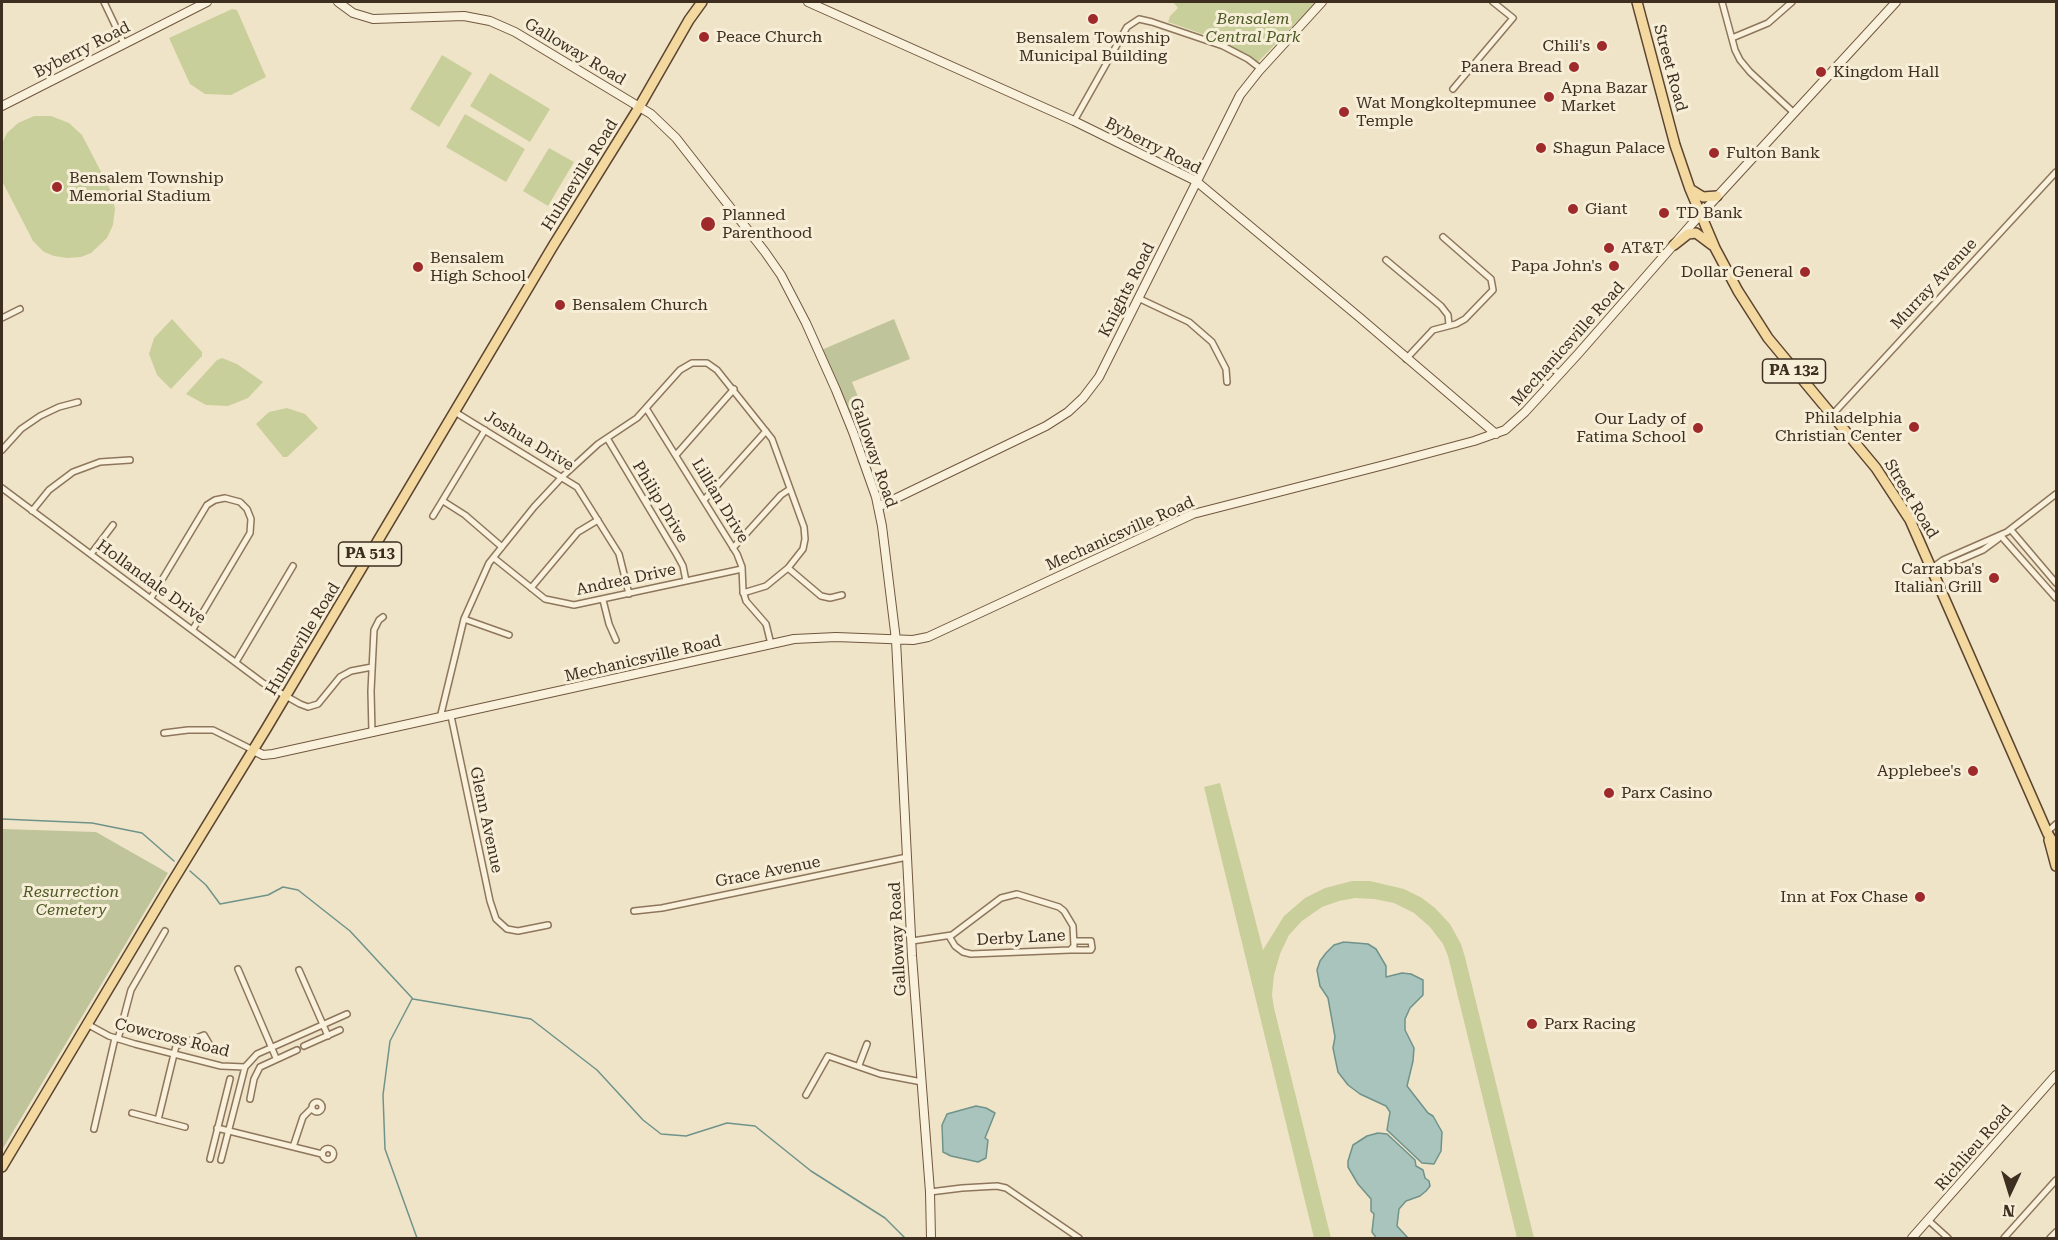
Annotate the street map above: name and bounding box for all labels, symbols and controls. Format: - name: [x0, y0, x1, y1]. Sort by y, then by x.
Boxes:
- park label: Bensalem Central Park: [1206, 9, 1300, 47]
- marker: Bensalem Township Municipal Building: [1086, 12, 1100, 26]
- street label: Galloway Road: [521, 14, 629, 90]
- street label: Byberry Road: [31, 18, 133, 82]
- street label: Street Road: [1649, 22, 1691, 114]
- place label: Peace Church: [716, 27, 822, 47]
- place label: Bensalem Township Municipal Building: [1016, 28, 1170, 66]
- marker: Peace Church: [697, 30, 711, 44]
- place label: Chili's: [1543, 36, 1590, 56]
- marker: Chili's: [1595, 39, 1609, 53]
- place label: Panera Bread: [1461, 57, 1562, 77]
- marker: Panera Bread: [1567, 60, 1581, 74]
- place label: Kingdom Hall: [1833, 62, 1939, 82]
- marker: Kingdom Hall: [1814, 65, 1828, 79]
- place label: Apna Bazar Market: [1561, 78, 1648, 116]
- marker: Apna Bazar Market: [1542, 90, 1556, 104]
- place label: Wat Mongkoltepmunee Temple: [1356, 93, 1536, 131]
- marker: Wat Mongkoltepmunee Temple: [1337, 105, 1351, 119]
- street label: Byberry Road: [1102, 114, 1204, 178]
- street label: Hulmeville Road: [538, 116, 622, 234]
- place label: Shagun Palace: [1553, 138, 1665, 158]
- marker: Shagun Palace: [1534, 141, 1548, 155]
- place label: Fulton Bank: [1726, 143, 1820, 163]
- marker: Fulton Bank: [1707, 146, 1721, 160]
- place label: Bensalem Township Memorial Stadium: [69, 168, 224, 206]
- marker: Bensalem Township Memorial Stadium: [50, 180, 64, 194]
- place label: Giant: [1585, 199, 1627, 219]
- marker: Giant: [1566, 202, 1580, 216]
- place label: TD Bank: [1676, 203, 1743, 223]
- place label: Planned Parenthood: [722, 205, 812, 243]
- marker: TD Bank: [1657, 206, 1671, 220]
- marker: Planned Parenthood: [699, 215, 717, 233]
- street label: Murray Avenue: [1887, 235, 1981, 333]
- place label: AT&T: [1621, 238, 1664, 258]
- street label: Knights Road: [1095, 240, 1159, 340]
- marker: AT&T: [1602, 241, 1616, 255]
- place label: Bensalem High School: [430, 248, 526, 286]
- place label: Papa John's: [1511, 256, 1602, 276]
- marker: Papa John's: [1607, 259, 1621, 273]
- marker: Bensalem High School: [411, 260, 425, 274]
- place label: Dollar General: [1681, 262, 1793, 282]
- marker: Dollar General: [1798, 265, 1812, 279]
- street label: Mechanicsville Road: [1507, 278, 1629, 410]
- place label: Bensalem Church: [572, 295, 708, 315]
- marker: Bensalem Church: [553, 298, 567, 312]
- road number: PA 132: [1762, 359, 1826, 383]
- street label: Galloway Road: [845, 396, 901, 510]
- street label: Joshua Drive: [481, 407, 577, 475]
- place label: Philadelphia Christian Center: [1775, 408, 1902, 446]
- place label: Our Lady of Fatima School: [1576, 409, 1686, 447]
- marker: Philadelphia Christian Center: [1907, 420, 1921, 434]
- marker: Our Lady of Fatima School: [1691, 421, 1705, 435]
- street label: Lillian Drive: [687, 455, 753, 547]
- street label: Street Road: [1880, 456, 1942, 542]
- street label: Philip Drive: [628, 458, 692, 546]
- street label: Mechanicsville Road: [1043, 493, 1197, 575]
- street label: Hollandale Drive: [93, 536, 209, 628]
- road number: PA 513: [338, 542, 401, 566]
- place label: Carrabba's Italian Grill: [1894, 559, 1982, 597]
- street label: Andrea Drive: [574, 560, 678, 600]
- marker: Carrabba's Italian Grill: [1987, 571, 2001, 585]
- street label: Hulmeville Road: [262, 579, 344, 699]
- street label: Mechanicsville Road: [563, 632, 723, 686]
- place label: Applebee's: [1877, 761, 1961, 781]
- marker: Applebee's: [1966, 764, 1980, 778]
- street label: Glenn Avenue: [465, 765, 507, 875]
- place label: Parx Casino: [1621, 783, 1713, 803]
- marker: Parx Casino: [1602, 786, 1616, 800]
- street label: Grace Avenue: [714, 852, 822, 892]
- street label: Galloway Road: [885, 881, 911, 997]
- park label: Resurrection Cemetery: [23, 882, 119, 920]
- place label: Inn at Fox Chase: [1780, 887, 1908, 907]
- marker: Inn at Fox Chase: [1913, 890, 1927, 904]
- street label: Derby Lane: [976, 926, 1066, 950]
- street label: Cowcross Road: [113, 1014, 231, 1062]
- place label: Parx Racing: [1544, 1014, 1635, 1034]
- marker: Parx Racing: [1525, 1017, 1539, 1031]
- street label: Richlieu Road: [1932, 1101, 2016, 1195]
- north arrow: [1980, 1162, 2040, 1222]
- text: N: [2002, 1201, 2016, 1220]

